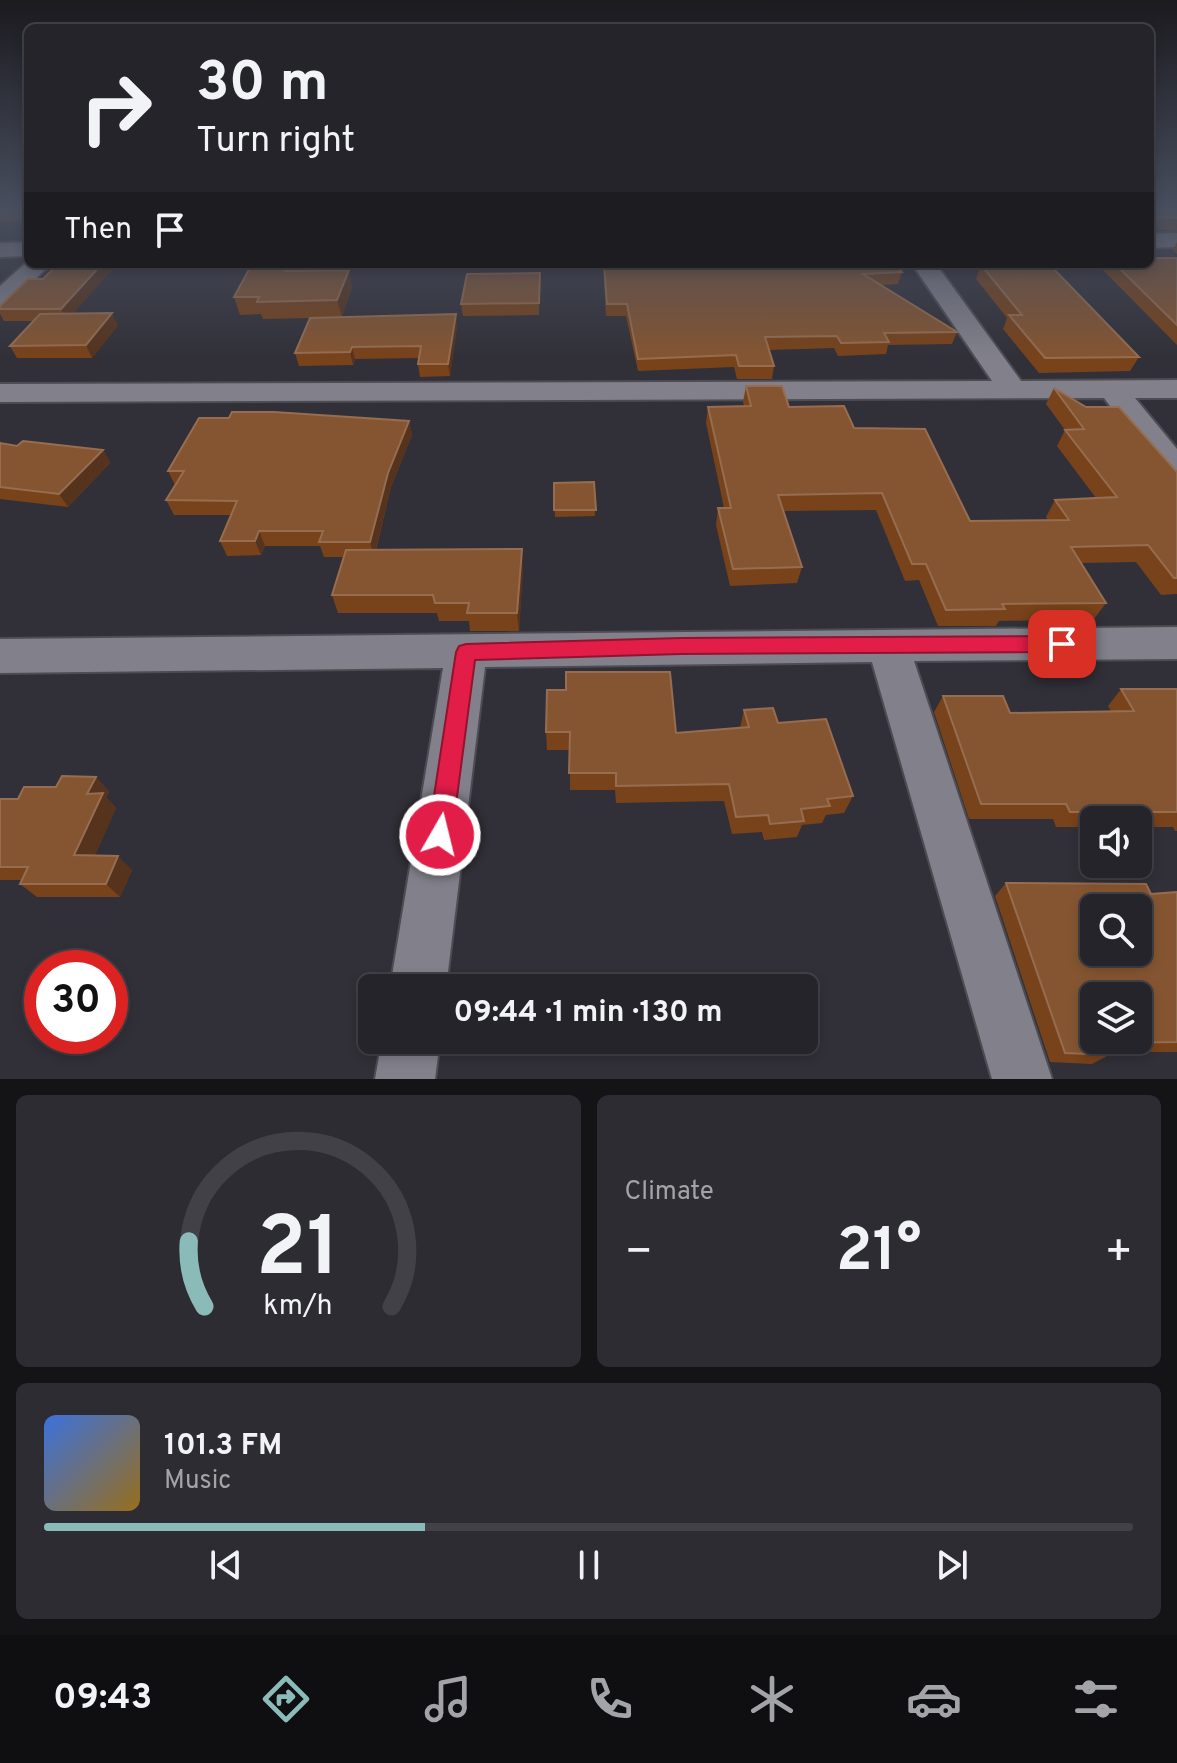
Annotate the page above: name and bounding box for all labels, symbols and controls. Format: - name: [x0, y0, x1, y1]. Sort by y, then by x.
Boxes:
- text: 30 m: [196, 50, 329, 120]
- icon: right: [64, 56, 168, 160]
- text: Turn right: [196, 119, 355, 165]
- icon: arrive: [148, 208, 192, 252]
- text: Then: [64, 212, 132, 249]
- pin: [1028, 610, 1096, 678]
- icon: arrive: [1040, 622, 1084, 666]
- position arrow: [398, 793, 482, 877]
- map controls: [1080, 806, 1152, 1054]
- button: sound: [1080, 806, 1152, 878]
- button: search: [1080, 894, 1152, 966]
- speed limit sign: 30: [24, 950, 128, 1054]
- button: layers: [1080, 982, 1152, 1054]
- text: 09:44 · 1 min · 130 m: [453, 995, 723, 1032]
- text: Climate: [625, 1176, 714, 1209]
- text: 21: [256, 1200, 340, 1305]
- text: 21°: [836, 1216, 922, 1292]
- text: −: [625, 1226, 653, 1282]
- text: +: [1105, 1226, 1133, 1282]
- text: km/h: [264, 1289, 333, 1325]
- text: 101.3 FM: [164, 1428, 282, 1465]
- text: Music: [164, 1465, 231, 1498]
- icon: previous: [204, 1543, 248, 1587]
- icon: pause: [567, 1543, 611, 1587]
- icon: next: [930, 1543, 974, 1587]
- icon: directions: [258, 1671, 314, 1727]
- icon: music: [420, 1671, 476, 1727]
- icon: phone: [582, 1671, 638, 1727]
- icon: climate: [744, 1671, 800, 1727]
- icon: car: [906, 1671, 962, 1727]
- icon: filters: [1068, 1671, 1124, 1727]
- text: 09:43: [53, 1676, 152, 1722]

